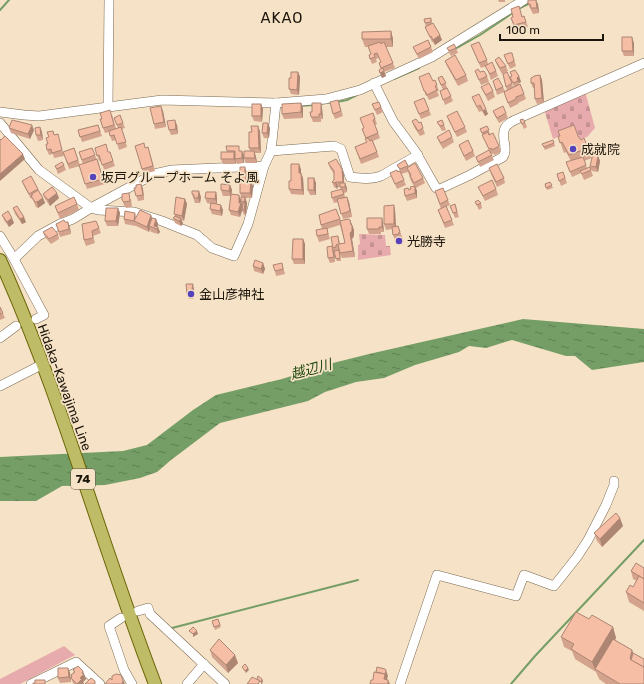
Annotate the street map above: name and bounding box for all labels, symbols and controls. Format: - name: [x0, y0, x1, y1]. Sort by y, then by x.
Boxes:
- district label: AKAO: [260, 9, 304, 27]
- scale bar: [500, 16, 603, 42]
- text: 100 m: [506, 23, 540, 37]
- place label: 成就院: [581, 142, 620, 157]
- marker: 成就院: [568, 144, 578, 154]
- place label: 坂戸グループホーム そよ風: [101, 170, 259, 185]
- marker: 坂戸グループホーム そよ風: [88, 172, 98, 182]
- place label: 光勝寺: [407, 234, 446, 249]
- marker: 光勝寺: [394, 236, 404, 246]
- place label: 金山彦神社: [199, 287, 264, 302]
- marker: 金山彦神社: [186, 289, 196, 299]
- street label: Hidaka-Kawajima Line: [35, 322, 94, 453]
- water label: 越辺川: [289, 355, 336, 383]
- road number: 74: [71, 469, 95, 489]

